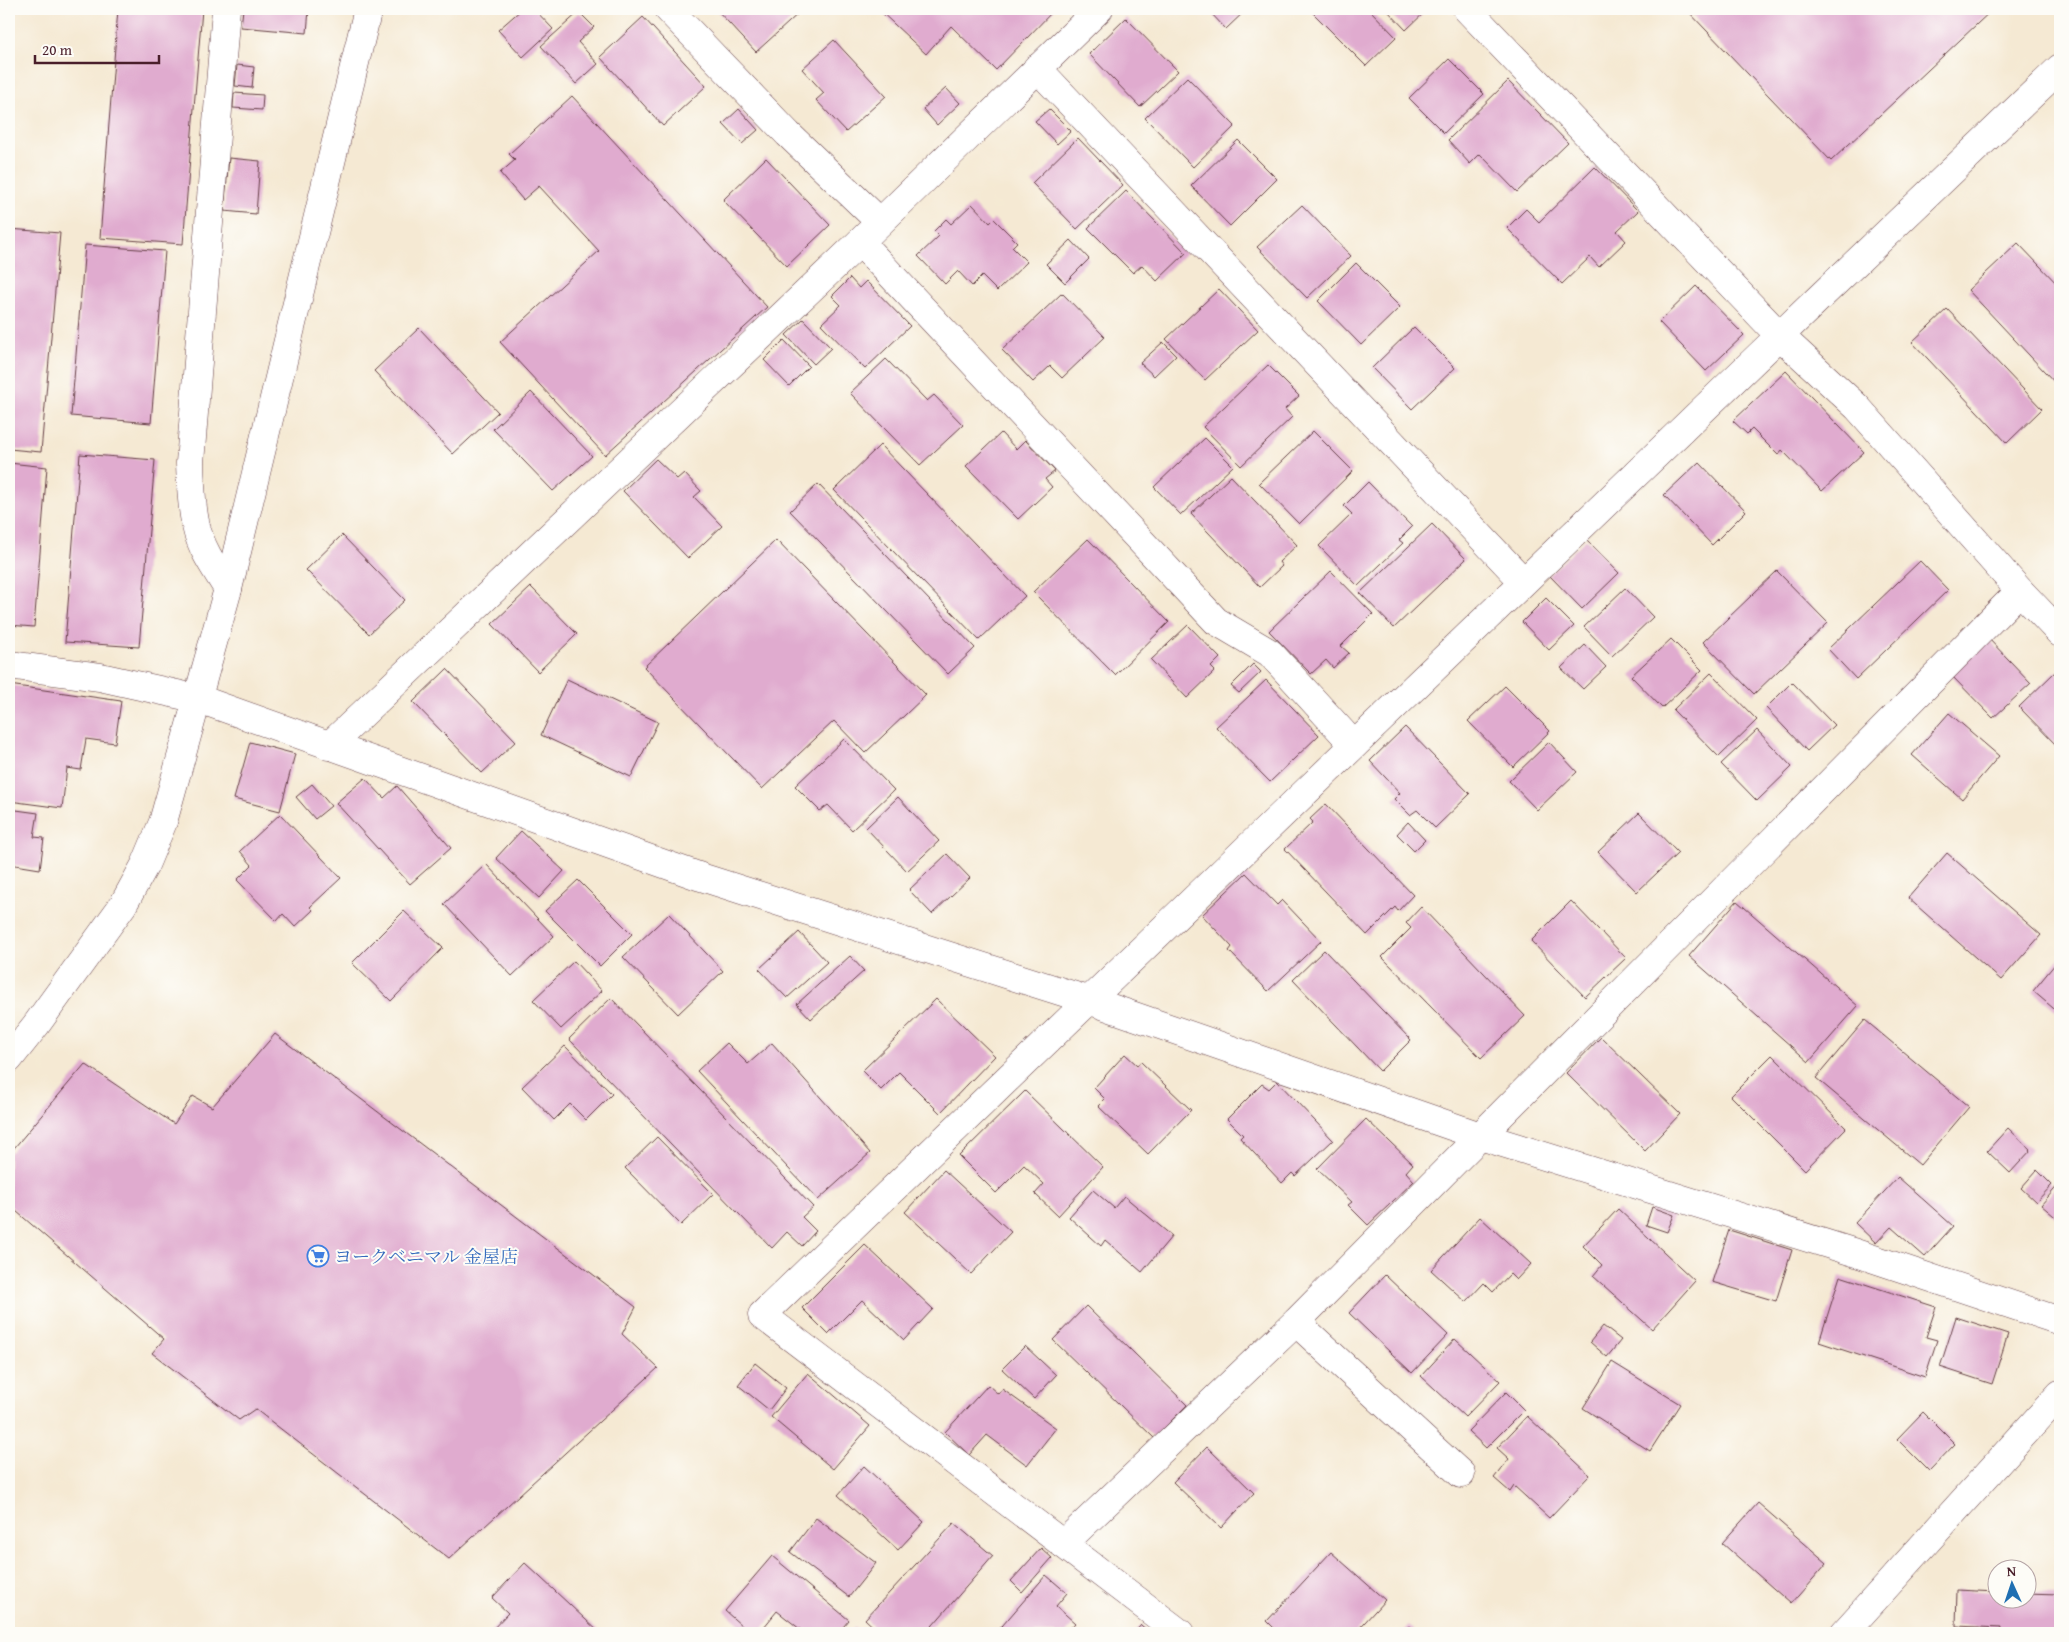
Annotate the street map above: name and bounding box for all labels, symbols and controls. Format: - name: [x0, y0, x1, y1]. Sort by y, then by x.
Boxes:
- scale bar: [35, 32, 159, 64]
- text: 20 m: [42, 39, 73, 60]
- place label: ヨークベニマル 金屋店: [334, 1243, 518, 1270]
- supermarket icon: ヨークベニマル 金屋店: [306, 1244, 330, 1268]
- north arrow: [1986, 1560, 2036, 1610]
- text: N: [2006, 1561, 2017, 1581]

